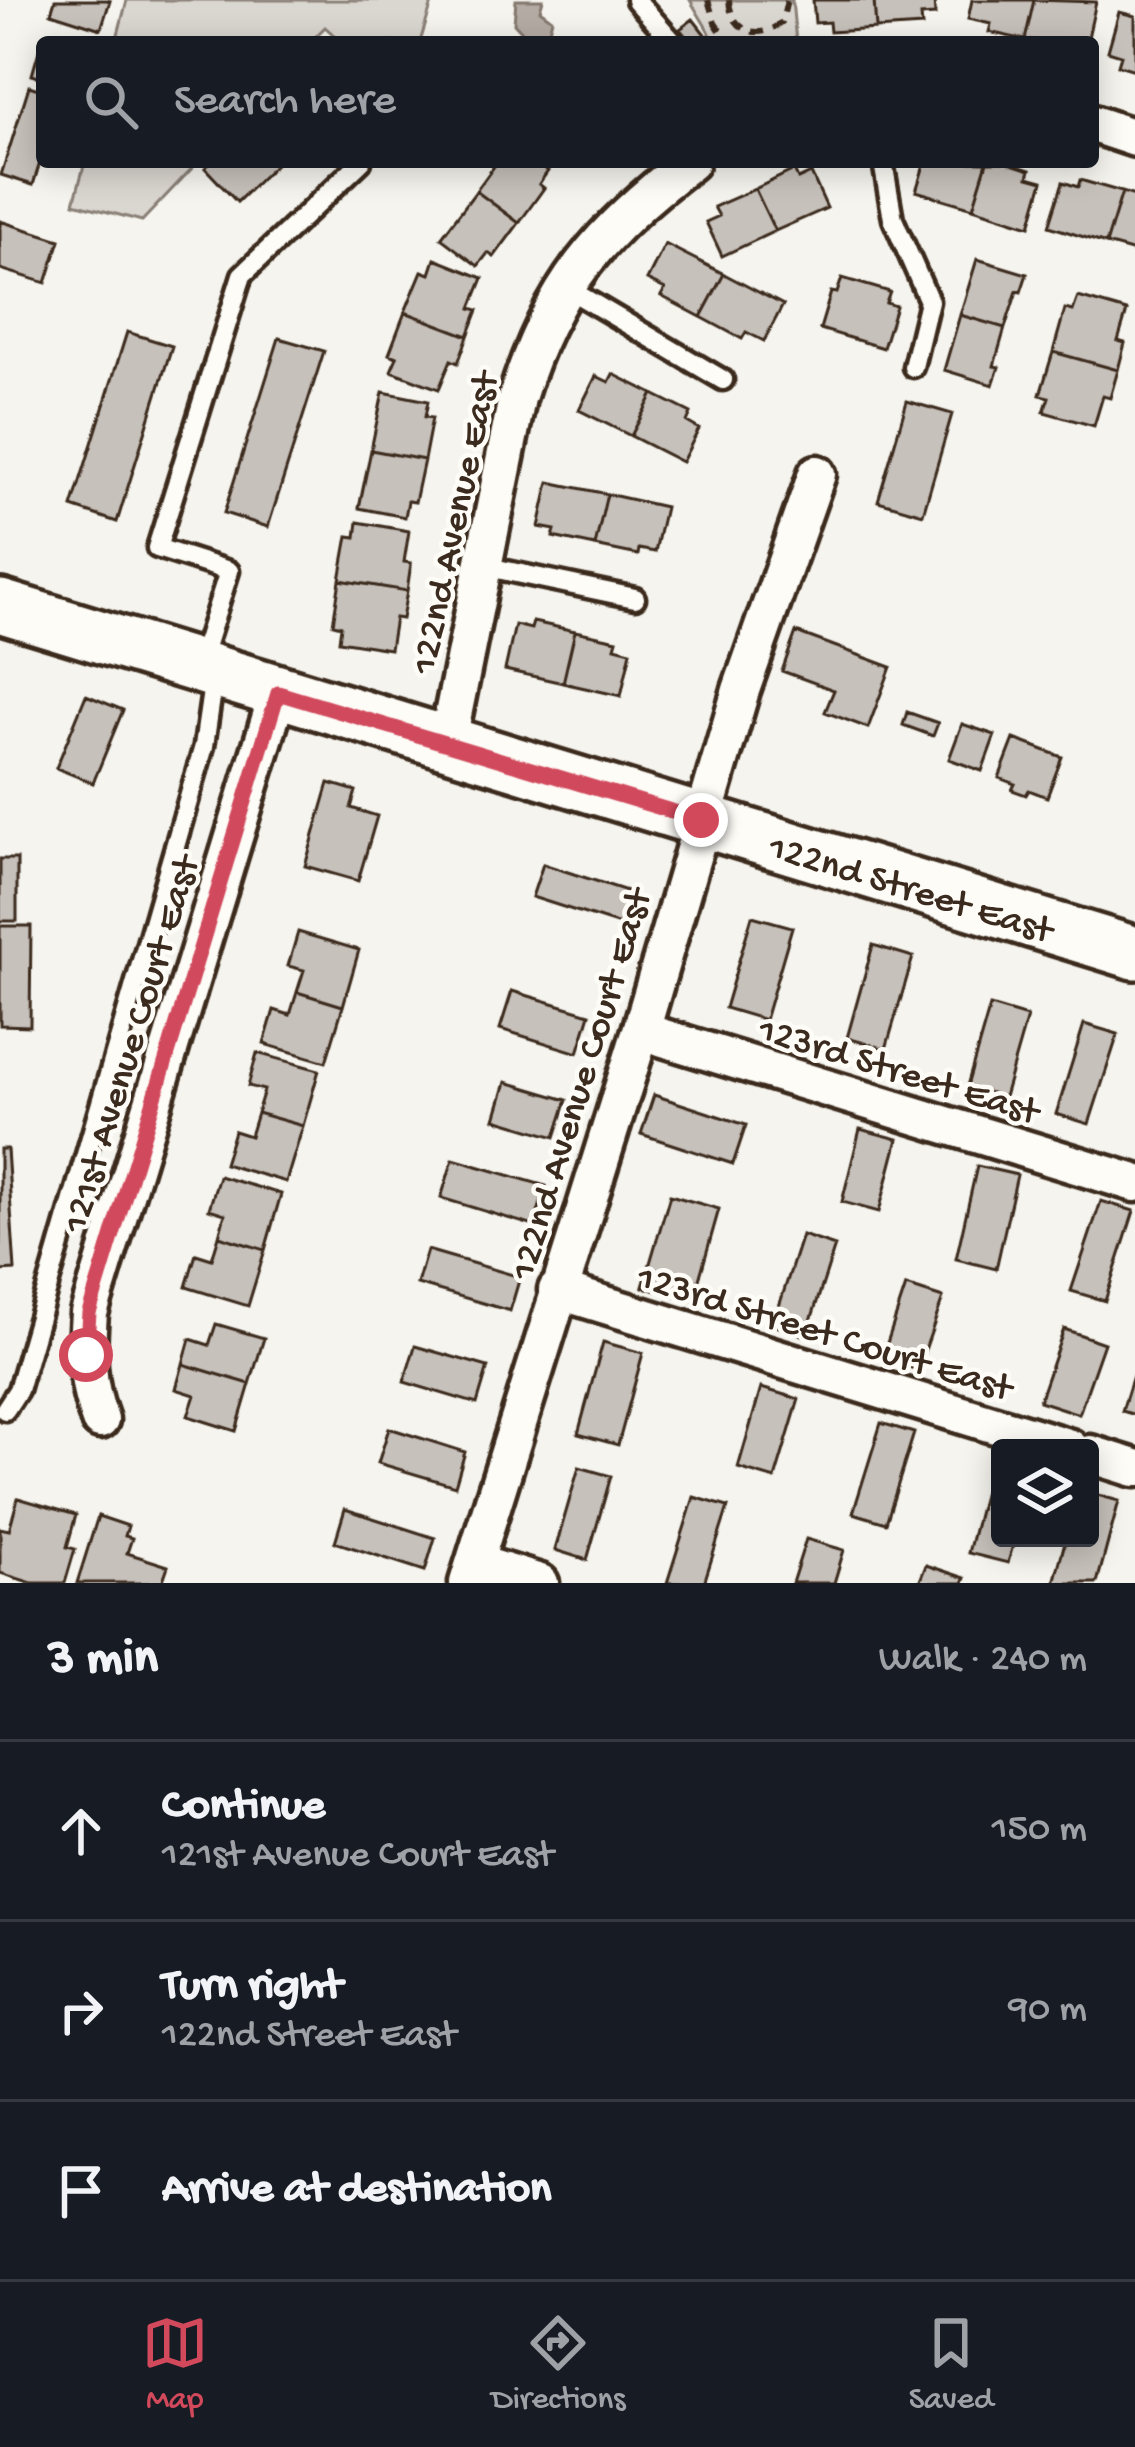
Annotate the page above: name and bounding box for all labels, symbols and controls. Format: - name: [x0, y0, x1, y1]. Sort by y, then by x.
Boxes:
- search box: [36, 36, 1099, 168]
- icon: search: [78, 69, 144, 135]
- text: Search here: [174, 76, 396, 129]
- street label: 122nd Avenue East: [403, 365, 513, 680]
- route end: [674, 793, 728, 847]
- street label: 122nd Street East: [762, 826, 1060, 958]
- street label: 121st Avenue Court East: [54, 848, 214, 1240]
- street label: 122nd Avenue Court East: [502, 881, 666, 1287]
- street label: 123rd Street East: [751, 1009, 1047, 1139]
- street label: 123rd Street Court East: [630, 1257, 1020, 1415]
- route start: [59, 1328, 113, 1382]
- map controls: [991, 1439, 1099, 1547]
- button: layers: [991, 1439, 1099, 1547]
- text: 3 min: [48, 1631, 158, 1691]
- text: Walk · 240 m: [879, 1638, 1087, 1684]
- text: Continue: [162, 1781, 325, 1834]
- icon: ahead: [48, 1798, 114, 1864]
- text: 150 m: [992, 1808, 1087, 1854]
- text: 121st Avenue Court East: [162, 1834, 554, 1880]
- text: Turn right: [162, 1961, 342, 2014]
- icon: right: [48, 1978, 114, 2044]
- text: 90 m: [1008, 1988, 1087, 2034]
- text: 122nd Street East: [162, 2014, 456, 2060]
- icon: arrive: [48, 2158, 114, 2224]
- text: Arrive at destination: [162, 2164, 551, 2217]
- tab: Map: [142, 2310, 208, 2420]
- tab: Directions: [491, 2310, 625, 2420]
- tab: Saved: [909, 2310, 993, 2420]

